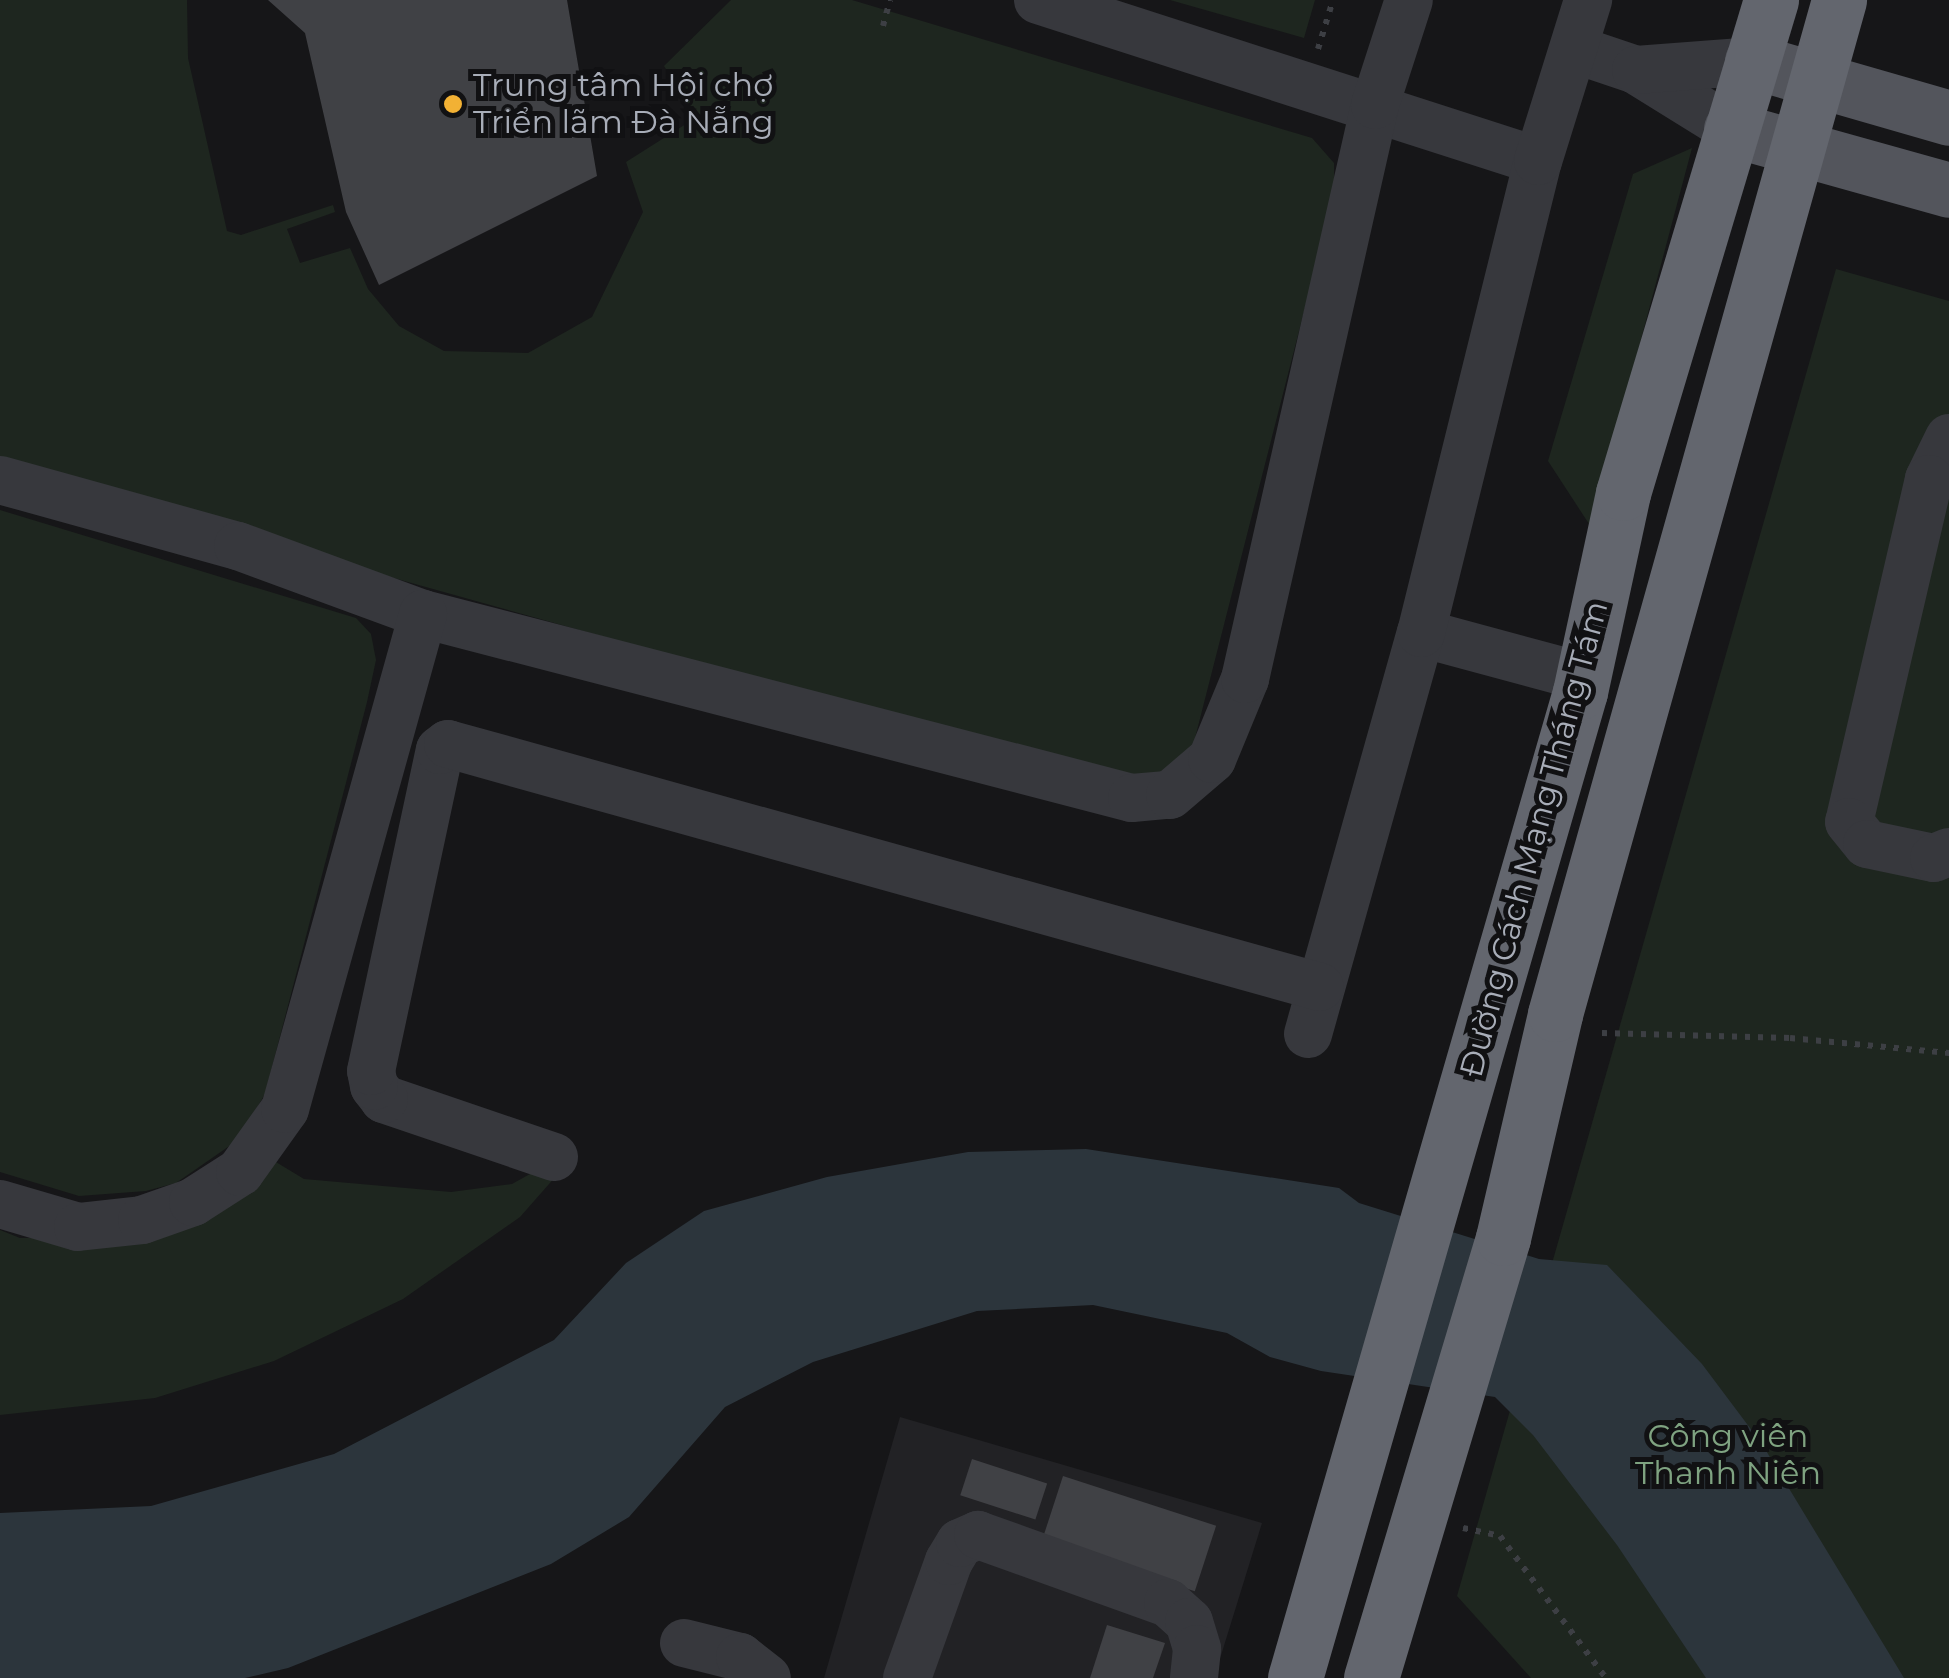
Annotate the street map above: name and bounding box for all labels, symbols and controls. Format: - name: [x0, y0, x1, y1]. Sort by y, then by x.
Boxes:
- place label: Trung tâm Hội chợ Triển lãm Đà Nẵng: [473, 67, 774, 142]
- marker: Trung tâm Hội chợ Triển lãm Đà Nẵng: [442, 93, 464, 115]
- street label: Đường Cách Mạng Tháng Tám: [1452, 597, 1616, 1081]
- park label: Công viên Thanh Niên: [1635, 1418, 1821, 1493]

